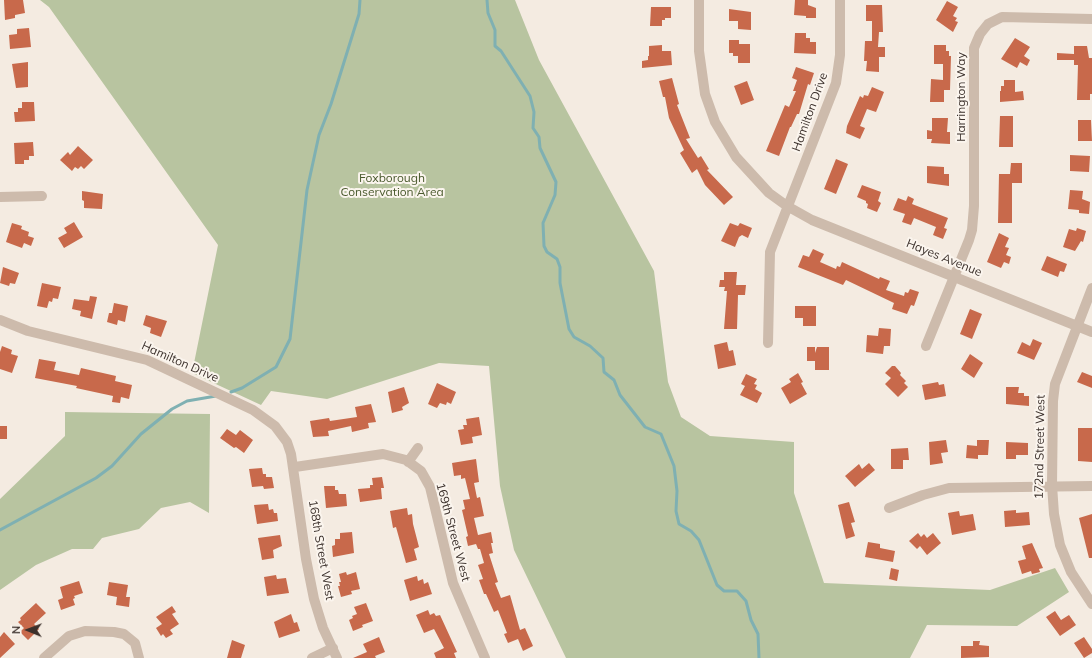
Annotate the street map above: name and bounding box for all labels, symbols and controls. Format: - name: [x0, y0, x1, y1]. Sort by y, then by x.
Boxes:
- street label: Harrington Way: [954, 52, 968, 142]
- street label: Hamilton Drive: [789, 71, 831, 153]
- park label: Foxborough Conservation Area: [340, 171, 444, 199]
- street label: Hayes Avenue: [904, 236, 984, 280]
- street label: Hamilton Drive: [139, 339, 221, 385]
- street label: 172nd Street West: [1032, 395, 1048, 499]
- street label: 169th Street West: [433, 481, 473, 583]
- street label: 168th Street West: [305, 499, 337, 601]
- north arrow: [8, 610, 48, 650]
- text: N: [9, 626, 23, 634]

